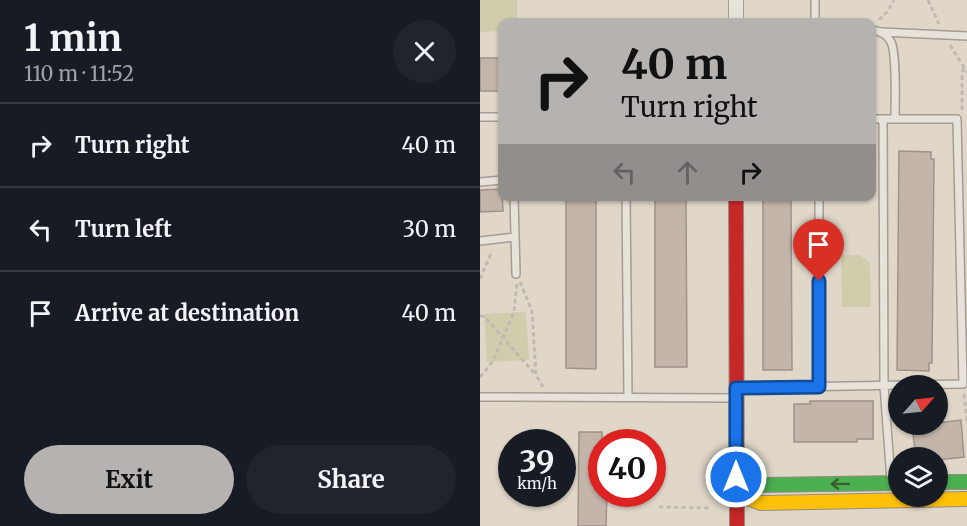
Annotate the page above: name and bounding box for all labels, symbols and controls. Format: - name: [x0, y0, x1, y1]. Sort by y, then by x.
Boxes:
- text: 1 min: [24, 16, 122, 61]
- button: close: [393, 20, 456, 83]
- text: 40 m: [621, 38, 727, 90]
- icon: right: [522, 42, 600, 120]
- text: 110 m · 11:52: [24, 61, 134, 86]
- text: Turn right: [621, 90, 758, 124]
- icon: right: [24, 129, 57, 162]
- text: Turn right: [75, 131, 189, 159]
- text: 40 m: [401, 131, 456, 159]
- icon: left: [608, 156, 641, 189]
- icon: ahead: [671, 156, 704, 189]
- icon: right: [734, 156, 767, 189]
- icon: left: [24, 213, 57, 246]
- text: Turn left: [75, 215, 172, 243]
- text: 30 m: [402, 215, 456, 243]
- pin: [793, 219, 844, 281]
- icon: arrive: [802, 228, 835, 261]
- icon: arrive: [24, 297, 57, 330]
- text: Arrive at destination: [75, 299, 299, 327]
- text: 40 m: [401, 299, 456, 327]
- north arrow: [888, 375, 948, 435]
- map controls: [888, 375, 948, 507]
- speed limit sign: 40: [588, 429, 666, 507]
- text: 39: [520, 442, 554, 480]
- button: Exit: [24, 445, 234, 514]
- button: Share: [246, 445, 456, 514]
- position arrow: [704, 445, 768, 509]
- button: layers: [888, 447, 948, 507]
- text: km/h: [517, 474, 557, 493]
- one-way arrow: [831, 478, 851, 490]

